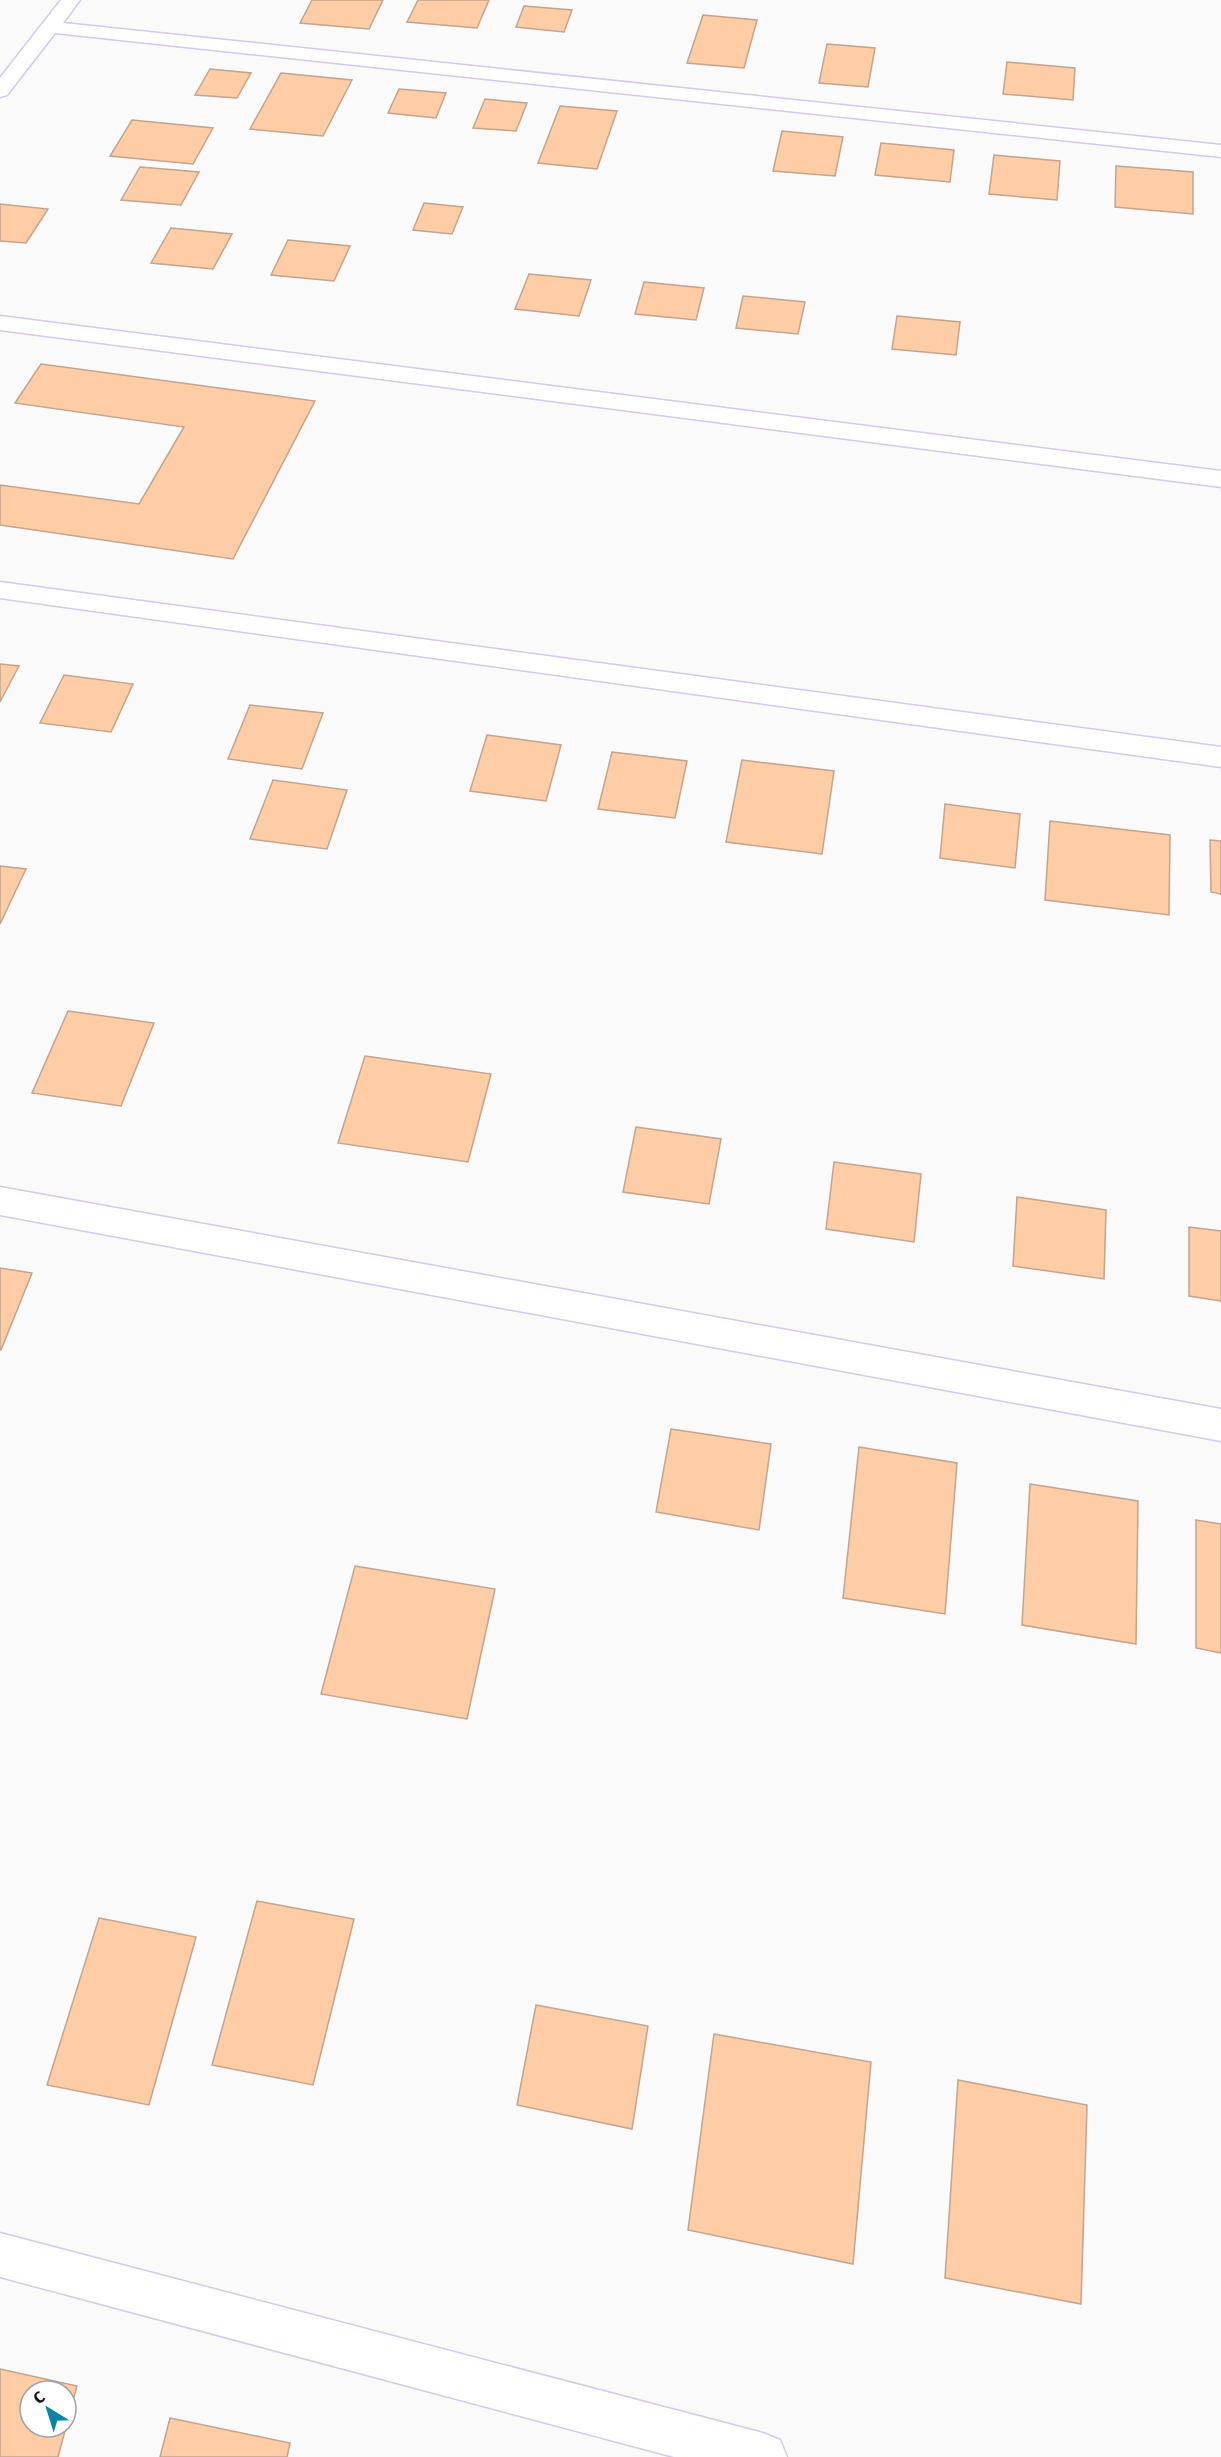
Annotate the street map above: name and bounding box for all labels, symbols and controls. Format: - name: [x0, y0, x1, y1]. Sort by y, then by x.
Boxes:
- north arrow: [18, 2379, 78, 2439]
- text: С: [30, 2387, 49, 2408]

